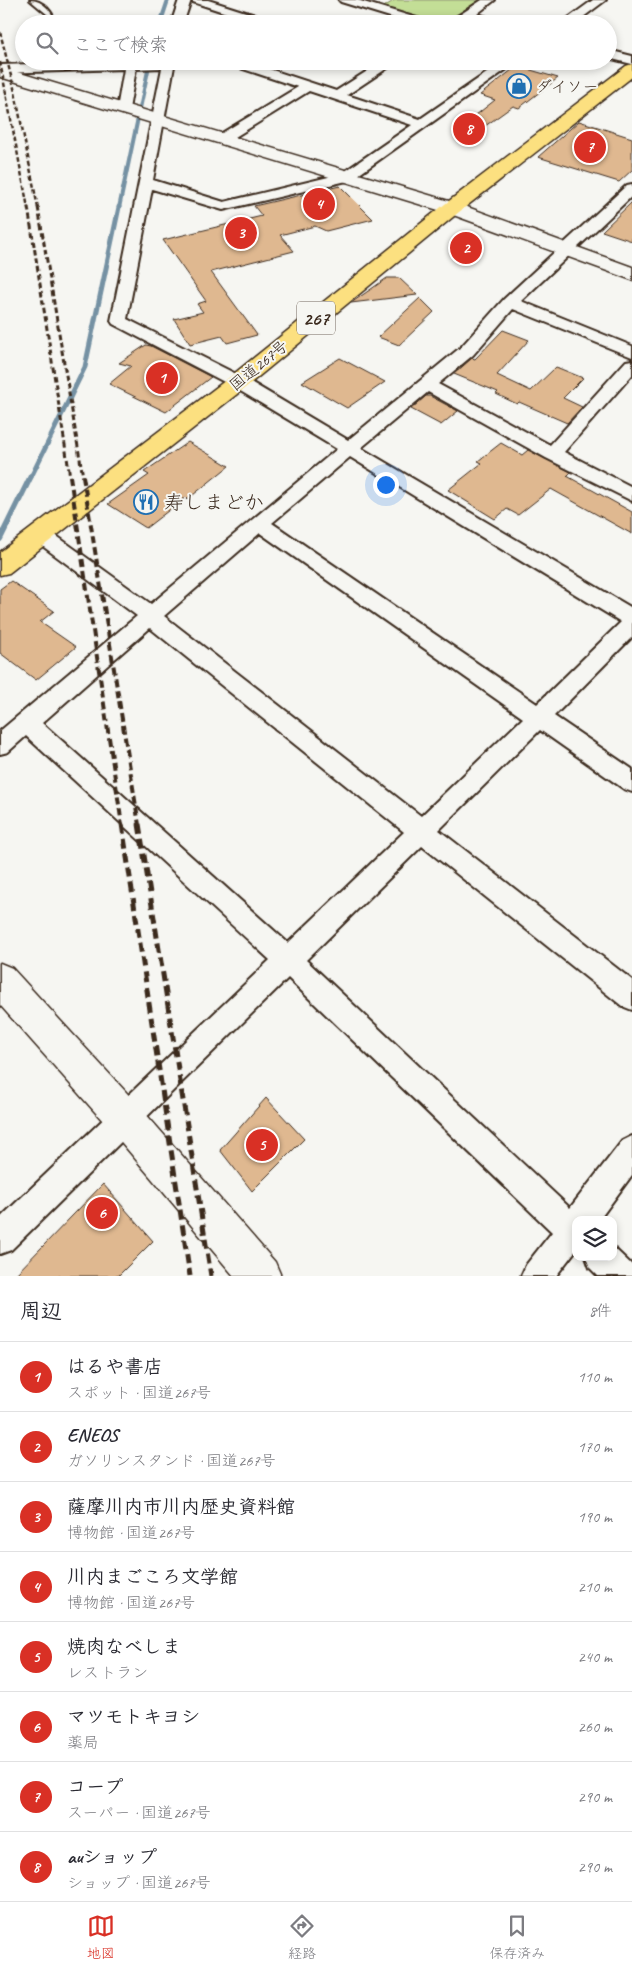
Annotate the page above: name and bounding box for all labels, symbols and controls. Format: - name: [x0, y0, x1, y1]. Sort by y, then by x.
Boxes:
- search box: [15, 15, 617, 70]
- icon: search: [33, 29, 61, 57]
- text: ここで検索: [73, 33, 168, 57]
- shop icon: ダイソー: [506, 73, 532, 99]
- place label: ダイソー: [536, 77, 598, 97]
- pin: 8: [453, 110, 485, 148]
- pin: 7: [574, 128, 606, 166]
- pin: 4: [303, 185, 335, 223]
- pin: 3: [225, 214, 257, 252]
- pin: 2: [450, 229, 482, 267]
- road number: 267: [297, 302, 335, 334]
- street label: 国道267号: [225, 336, 292, 395]
- pin: 1: [146, 359, 178, 397]
- your location: [373, 472, 399, 498]
- restaurant icon: 寿しまどか: [133, 489, 159, 515]
- place label: 寿しまどか: [164, 490, 264, 515]
- pin: 5: [246, 1126, 278, 1164]
- pin: 6: [86, 1194, 118, 1232]
- map controls: [572, 1216, 617, 1261]
- button: layers: [572, 1216, 617, 1261]
- text: 周辺: [20, 1298, 62, 1324]
- text: 8件: [589, 1301, 612, 1321]
- text: はるや書店: [67, 1355, 162, 1379]
- text: 1: [32, 1367, 40, 1387]
- text: 110 m: [578, 1367, 612, 1387]
- text: スポット · 国道267号: [67, 1383, 211, 1403]
- text: ENEOS: [67, 1423, 118, 1447]
- text: 2: [32, 1437, 40, 1457]
- text: 170 m: [578, 1437, 612, 1457]
- text: ガソリンスタンド · 国道267号: [67, 1451, 276, 1471]
- text: 薩摩川内市川内歴史資料館: [67, 1495, 295, 1519]
- text: 3: [32, 1507, 40, 1527]
- text: 190 m: [578, 1507, 612, 1527]
- text: 博物館 · 国道267号: [67, 1523, 195, 1543]
- text: 川内まごころ文学館: [67, 1565, 238, 1589]
- text: 4: [32, 1577, 40, 1597]
- text: 210 m: [578, 1577, 612, 1597]
- text: 博物館 · 国道267号: [67, 1593, 195, 1613]
- text: 焼肉なべしま: [67, 1635, 181, 1659]
- text: 5: [33, 1647, 39, 1667]
- text: 240 m: [578, 1647, 612, 1667]
- text: レストラン: [67, 1663, 148, 1683]
- text: マツモトキヨシ: [67, 1705, 200, 1729]
- text: 6: [32, 1717, 40, 1737]
- text: 260 m: [578, 1717, 612, 1737]
- text: 薬局: [67, 1733, 99, 1753]
- text: コープ: [67, 1775, 123, 1799]
- text: 7: [32, 1787, 40, 1807]
- text: 290 m: [578, 1787, 612, 1807]
- text: スーパー · 国道267号: [67, 1803, 211, 1823]
- text: auショップ: [67, 1845, 157, 1869]
- text: 8: [32, 1857, 40, 1877]
- text: 290 m: [578, 1857, 612, 1877]
- text: ショップ · 国道267号: [67, 1873, 211, 1893]
- tab: 地図: [87, 1912, 115, 1962]
- tab: 経路: [288, 1912, 316, 1962]
- tab: 保存済み: [489, 1912, 545, 1962]

